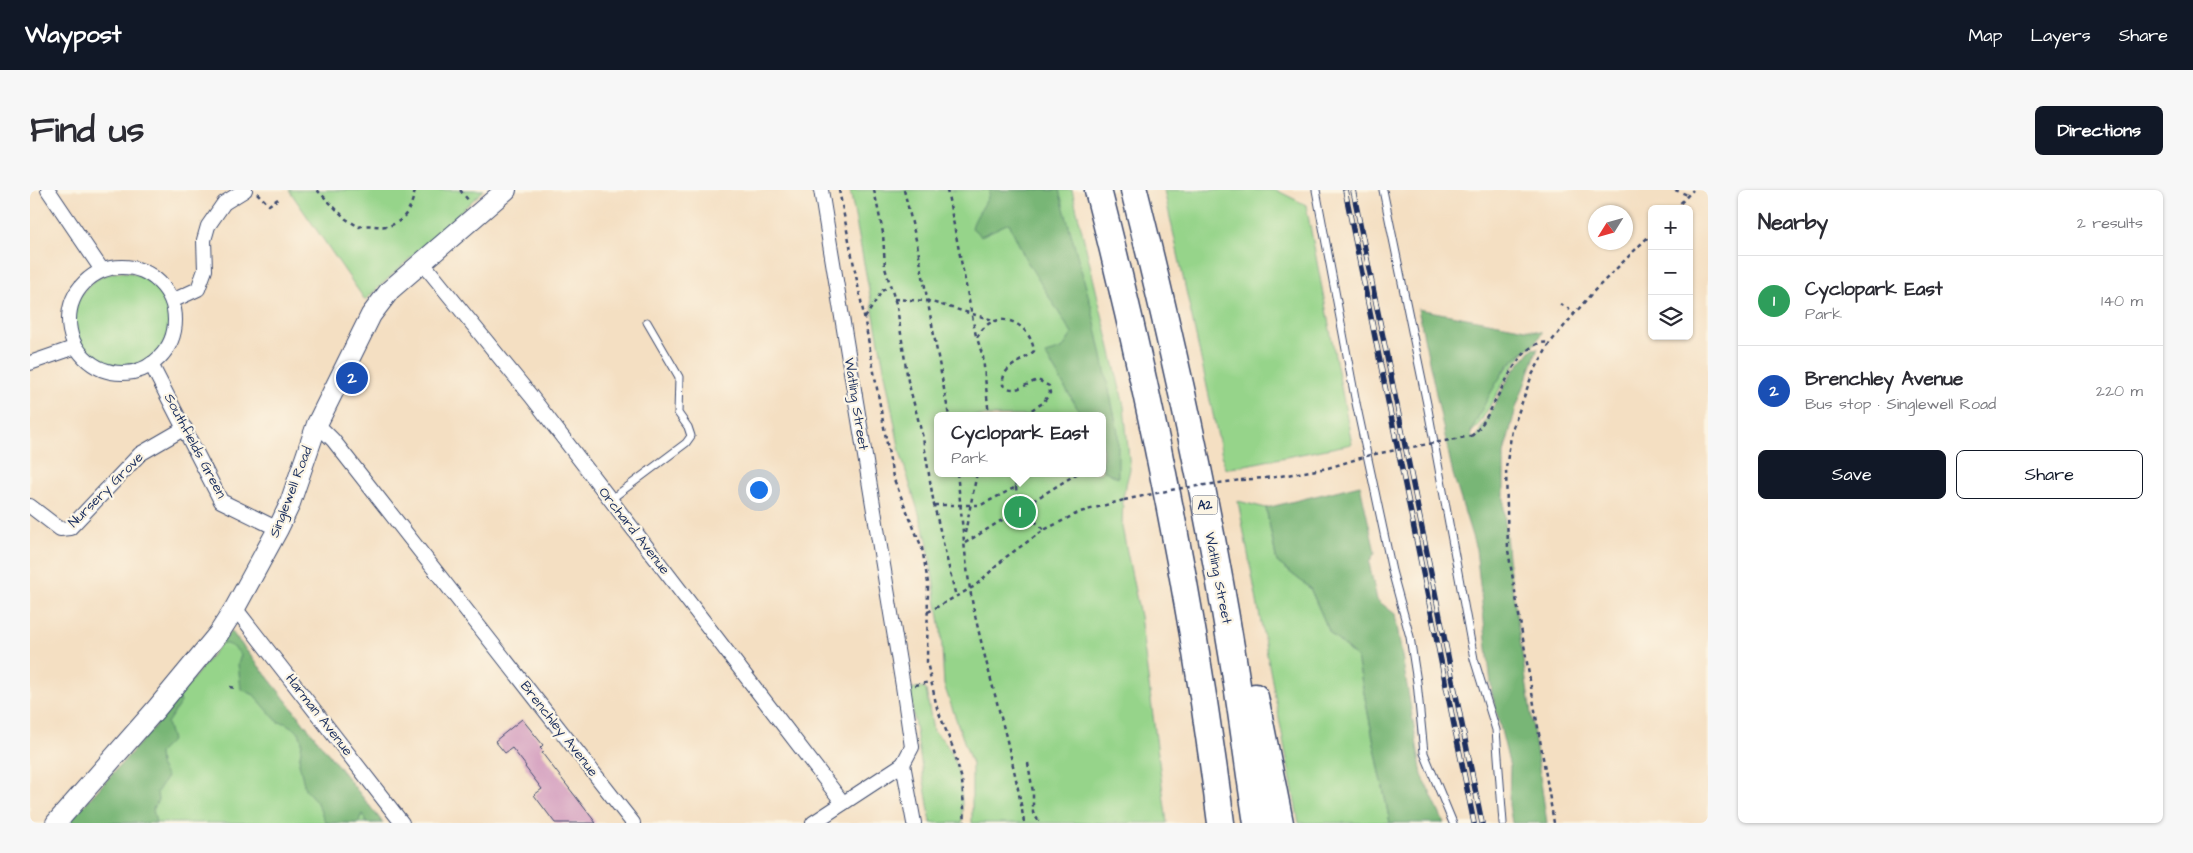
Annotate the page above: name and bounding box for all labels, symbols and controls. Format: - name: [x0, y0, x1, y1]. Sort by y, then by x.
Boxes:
- text: Waypost: [25, 18, 122, 52]
- text: Map: [1968, 23, 2002, 48]
- text: Layers: [2030, 23, 2091, 48]
- text: Share: [2119, 23, 2168, 48]
- text: Find us: [30, 106, 144, 155]
- button: Directions: [2035, 106, 2163, 155]
- north arrow: [1588, 205, 1633, 250]
- map controls: [1648, 205, 1693, 340]
- button: +: [1648, 205, 1693, 250]
- text: Nearby: [1758, 208, 1828, 237]
- text: 2 results: [2077, 212, 2143, 234]
- button: −: [1648, 250, 1693, 295]
- text: Cyclopark East: [1805, 276, 1943, 303]
- text: 1: [1773, 290, 1775, 312]
- text: 140 m: [2101, 290, 2143, 312]
- button: layers: [1648, 295, 1693, 340]
- text: Park: [1805, 303, 1842, 325]
- street label: Watling Street: [839, 356, 873, 452]
- pin: 2: [336, 359, 368, 397]
- text: Brenchley Avenue: [1805, 366, 1963, 393]
- text: 2: [1769, 380, 1779, 402]
- text: 220 m: [2096, 380, 2143, 402]
- street label: Southfields Green: [159, 390, 231, 502]
- text: Bus stop · Singlewell Road: [1805, 393, 1996, 415]
- popup: [934, 412, 1106, 477]
- text: Cyclopark East: [951, 420, 1089, 447]
- street label: Singlewell Road: [264, 444, 318, 540]
- text: Park: [951, 447, 988, 469]
- street label: Nursery Grove: [64, 448, 148, 532]
- button: Save: [1758, 450, 1946, 499]
- button: Share: [1956, 450, 2143, 499]
- your location: [746, 477, 772, 503]
- street label: Orchard Avenue: [593, 483, 675, 579]
- pin: 1: [1004, 493, 1036, 531]
- road number: A2: [1192, 496, 1218, 514]
- street label: Watling Street: [1199, 530, 1237, 626]
- street label: Harman Avenue: [281, 670, 358, 761]
- street label: Brenchley Avenue: [515, 677, 603, 781]

